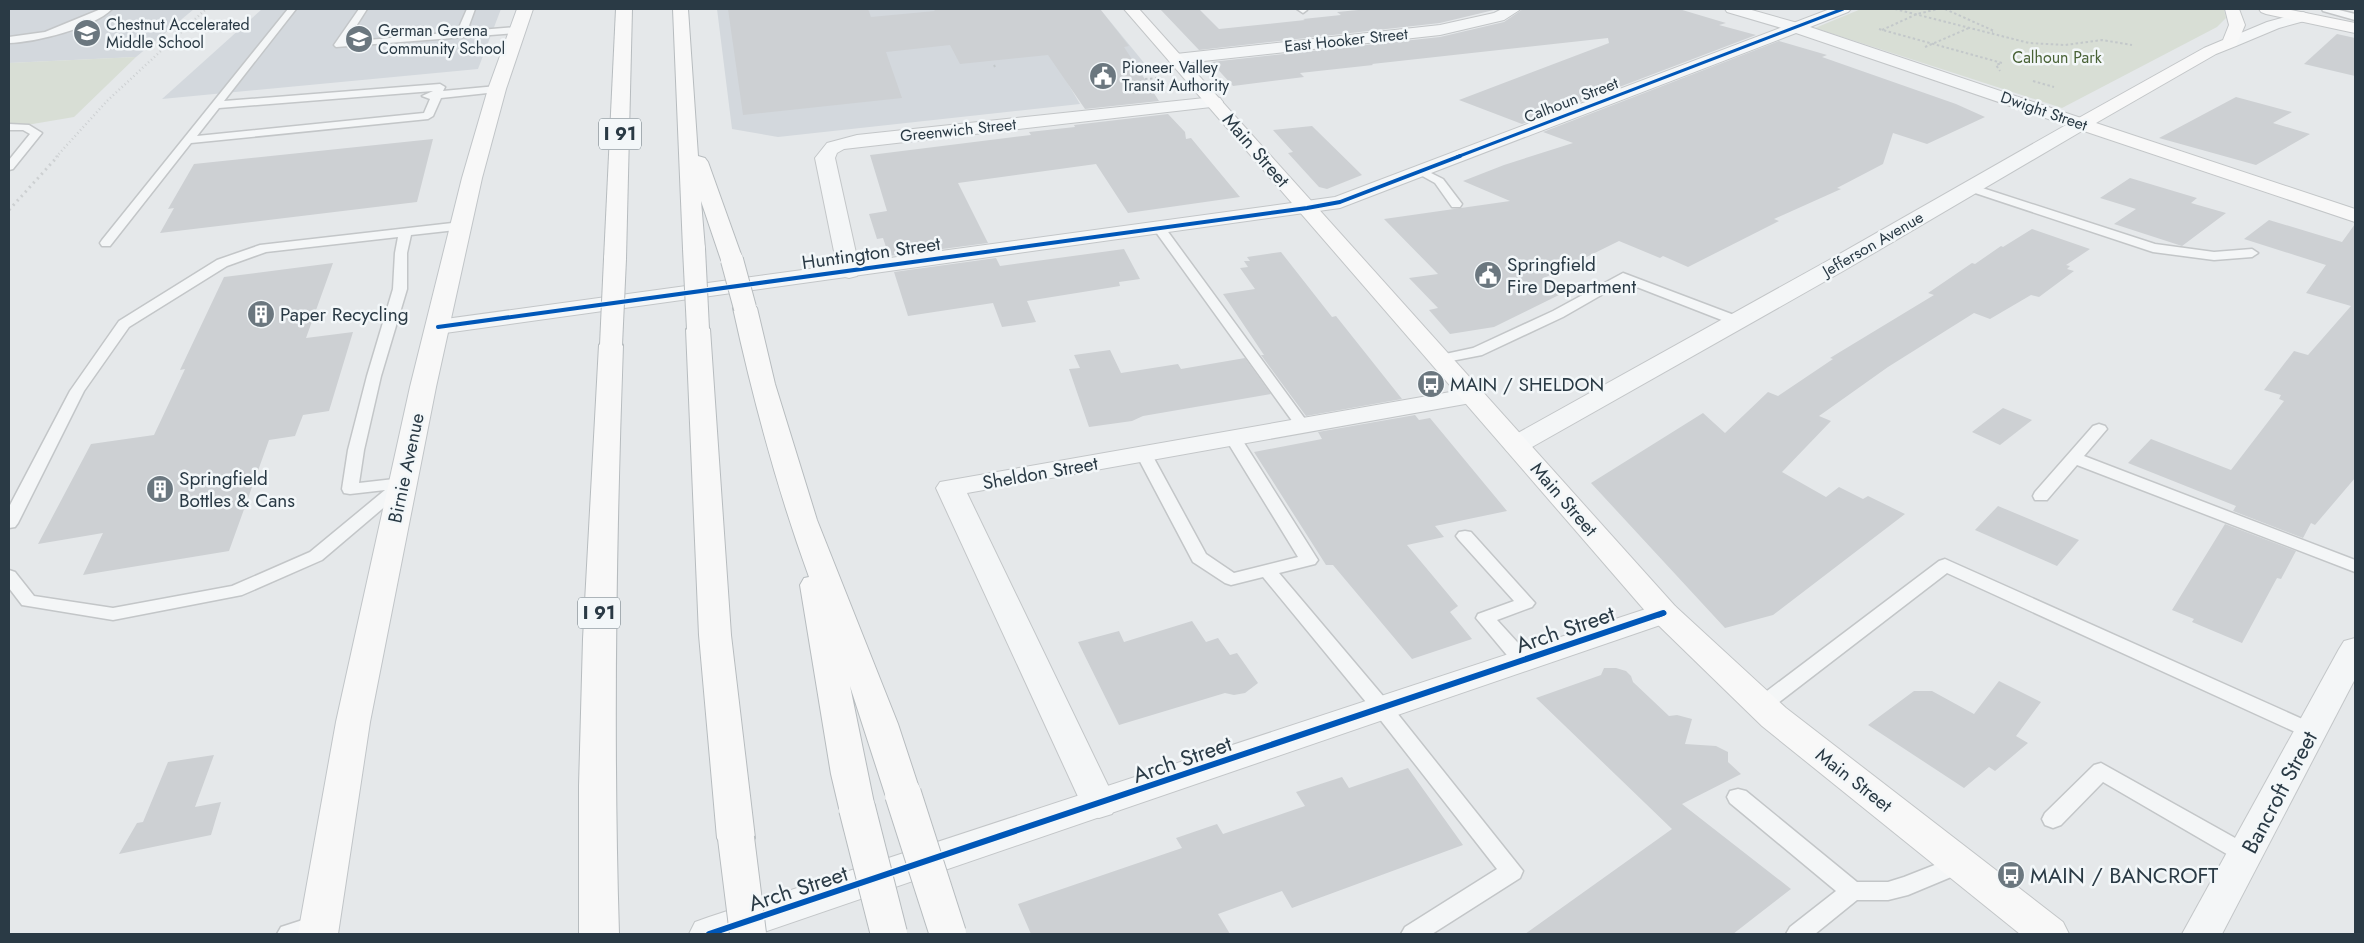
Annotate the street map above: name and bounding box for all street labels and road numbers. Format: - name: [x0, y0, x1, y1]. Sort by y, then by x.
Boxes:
- street label: East Hooker Street: [1283, 22, 1409, 58]
- street label: Calhoun Street: [1521, 71, 1622, 129]
- street label: Dwight Street: [1997, 85, 2091, 137]
- street label: Main Street: [1216, 107, 1296, 193]
- street label: Greenwich Street: [899, 112, 1017, 148]
- road number: I 91: [599, 118, 641, 150]
- street label: Jefferson Avenue: [1817, 206, 1928, 283]
- street label: Huntington Street: [800, 230, 943, 276]
- street label: Birnie Avenue: [381, 410, 431, 525]
- street label: Sheldon Street: [980, 449, 1100, 496]
- street label: Main Street: [1524, 456, 1604, 542]
- street label: Arch Street: [1511, 597, 1620, 661]
- road number: I 91: [578, 598, 620, 628]
- street label: Bancroft Street: [2233, 724, 2325, 859]
- street label: Arch Street: [1128, 727, 1237, 791]
- street label: Main Street: [1810, 742, 1898, 819]
- street label: Arch Street: [744, 857, 853, 919]

